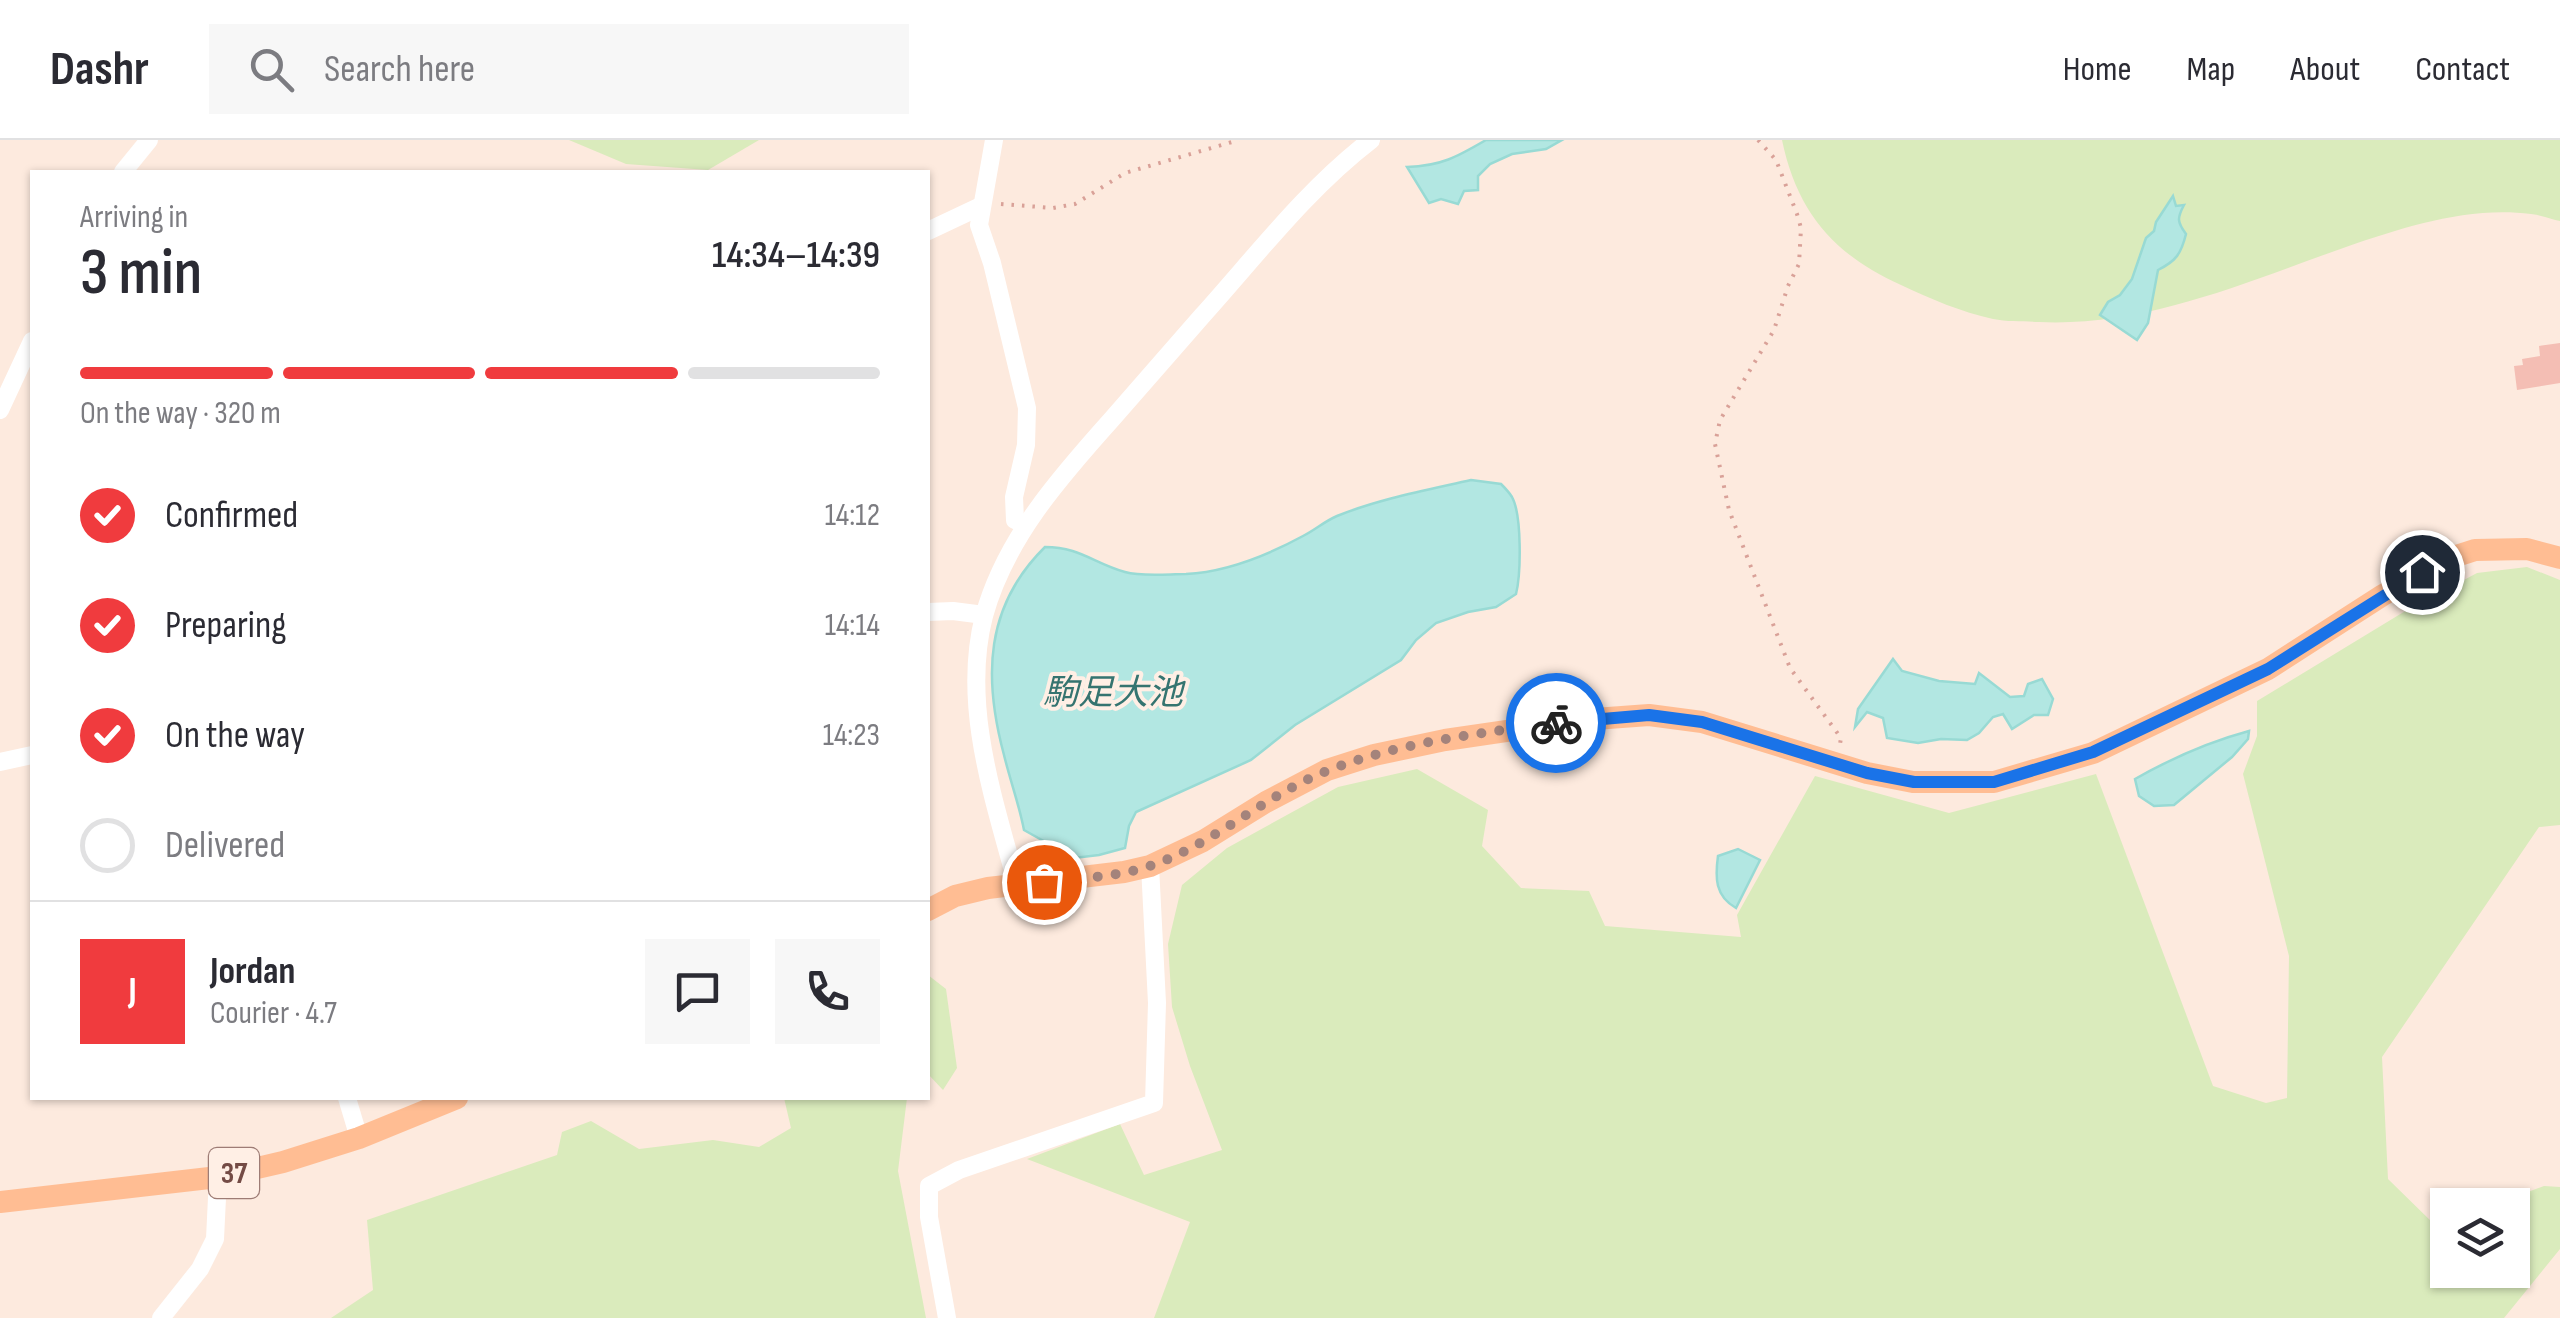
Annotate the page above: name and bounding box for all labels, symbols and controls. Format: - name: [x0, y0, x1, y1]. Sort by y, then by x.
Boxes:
- search box: [209, 24, 909, 114]
- text: Dashr: [50, 41, 149, 98]
- icon: search: [244, 42, 299, 97]
- text: Search here: [324, 47, 475, 92]
- text: Home: [2063, 48, 2132, 91]
- text: Map: [2187, 48, 2235, 91]
- text: About: [2290, 48, 2360, 91]
- text: Contact: [2415, 48, 2510, 91]
- text: Arriving in: [80, 198, 188, 237]
- text: 14:34–14:39: [712, 233, 880, 278]
- text: 3 min: [80, 235, 202, 313]
- text: On the way · 320 m: [80, 394, 281, 433]
- icon: check: [80, 488, 135, 543]
- text: Confirmed: [165, 493, 298, 538]
- text: 14:12: [825, 496, 880, 535]
- pin: [2380, 530, 2465, 615]
- icon: home: [2395, 545, 2450, 600]
- icon: check: [80, 598, 135, 653]
- text: Preparing: [165, 603, 286, 648]
- text: 14:14: [825, 606, 880, 645]
- water label: 駒足大池: [1043, 672, 1186, 715]
- courier: [1506, 673, 1606, 773]
- icon: bike: [1529, 696, 1584, 751]
- icon: check: [80, 708, 135, 763]
- text: On the way: [165, 713, 305, 758]
- text: 14:23: [823, 716, 880, 755]
- text: Delivered: [165, 823, 285, 868]
- pin: [1002, 840, 1087, 925]
- icon: bag: [1017, 855, 1072, 910]
- button: chat: [645, 939, 750, 1044]
- button: phone: [775, 939, 880, 1044]
- text: Jordan: [210, 949, 295, 994]
- text: J: [128, 969, 137, 1014]
- text: Courier · 4.7: [210, 994, 337, 1033]
- road number: 37: [209, 1148, 259, 1198]
- map controls: [2430, 1188, 2530, 1288]
- button: layers: [2430, 1188, 2530, 1288]

